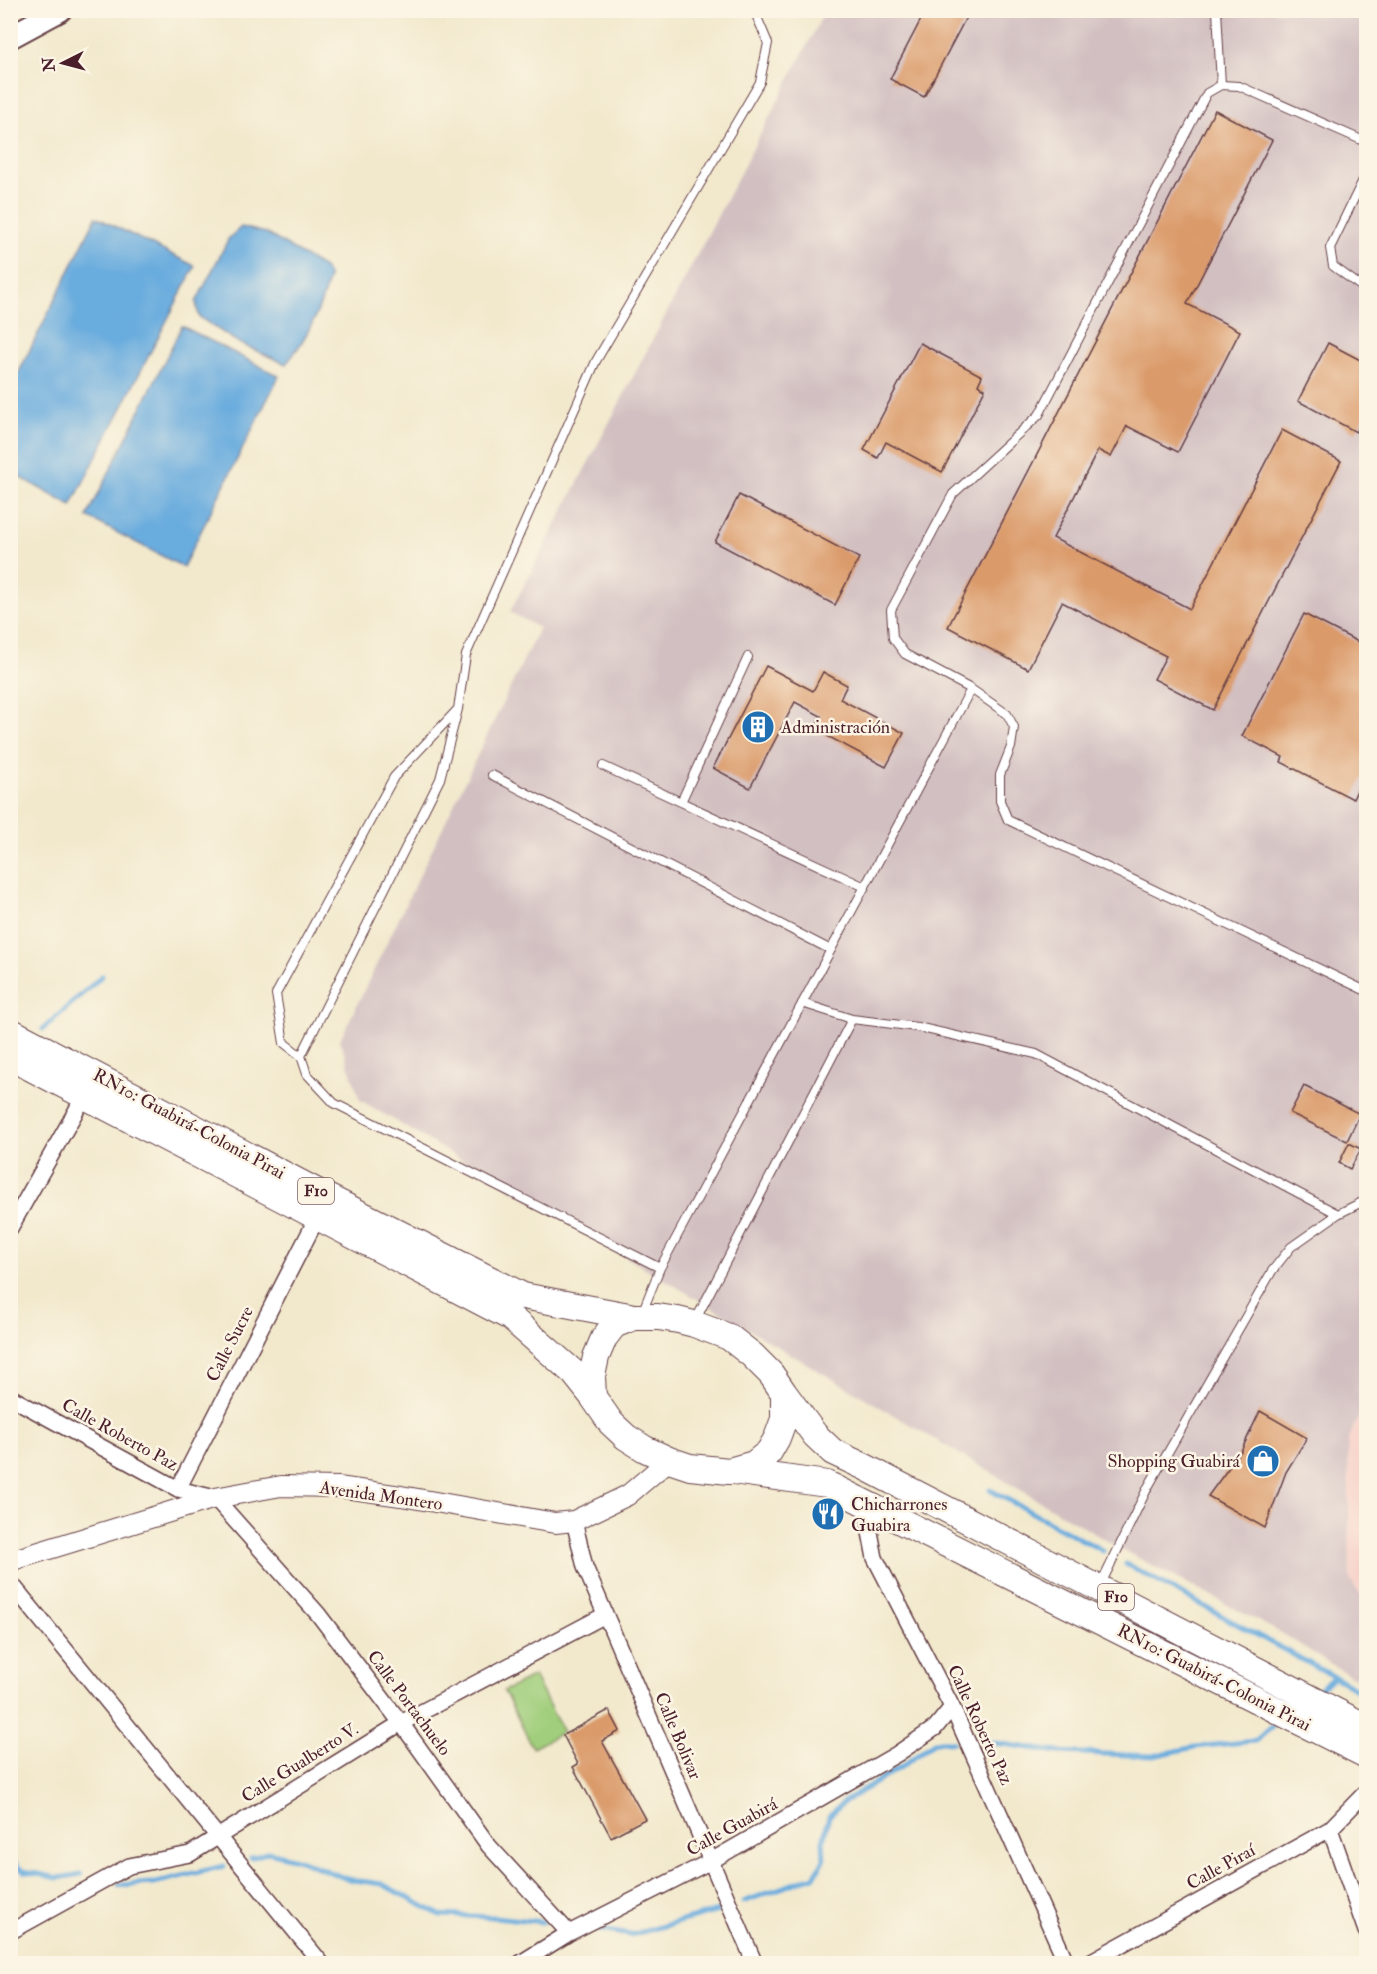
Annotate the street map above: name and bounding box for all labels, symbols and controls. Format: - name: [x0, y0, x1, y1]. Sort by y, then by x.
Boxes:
- north arrow: [33, 33, 93, 93]
- text: N: [38, 56, 60, 74]
- building icon: Administración: [740, 709, 776, 745]
- place label: Administración: [780, 716, 890, 739]
- street label: RN10: Guabirá-Colonia Pirai: [89, 1064, 289, 1185]
- road number: F10: [298, 1178, 334, 1204]
- street label: Calle Sucre: [201, 1302, 259, 1386]
- street label: Calle Roberto Paz: [58, 1393, 183, 1477]
- shop icon: Shopping Guabirá: [1245, 1443, 1281, 1479]
- place label: Shopping Guabirá: [1108, 1450, 1241, 1473]
- street label: Avenida Montero: [317, 1476, 444, 1516]
- place label: Chicharrones Guabira: [851, 1493, 947, 1537]
- restaurant icon: Chicharrones Guabira: [810, 1496, 846, 1532]
- road number: F10: [1098, 1584, 1134, 1610]
- street label: RN10: Guabirá-Colonia Pirai: [1113, 1619, 1315, 1737]
- street label: Calle Portachuelo: [362, 1646, 456, 1761]
- street label: Calle Roberto Paz: [942, 1661, 1018, 1789]
- street label: Calle Bolivar: [649, 1689, 707, 1783]
- street label: Calle Gualberto V.: [237, 1718, 363, 1808]
- street label: Calle Guabirá: [682, 1792, 782, 1861]
- street label: Calle Piraí: [1183, 1838, 1260, 1895]

